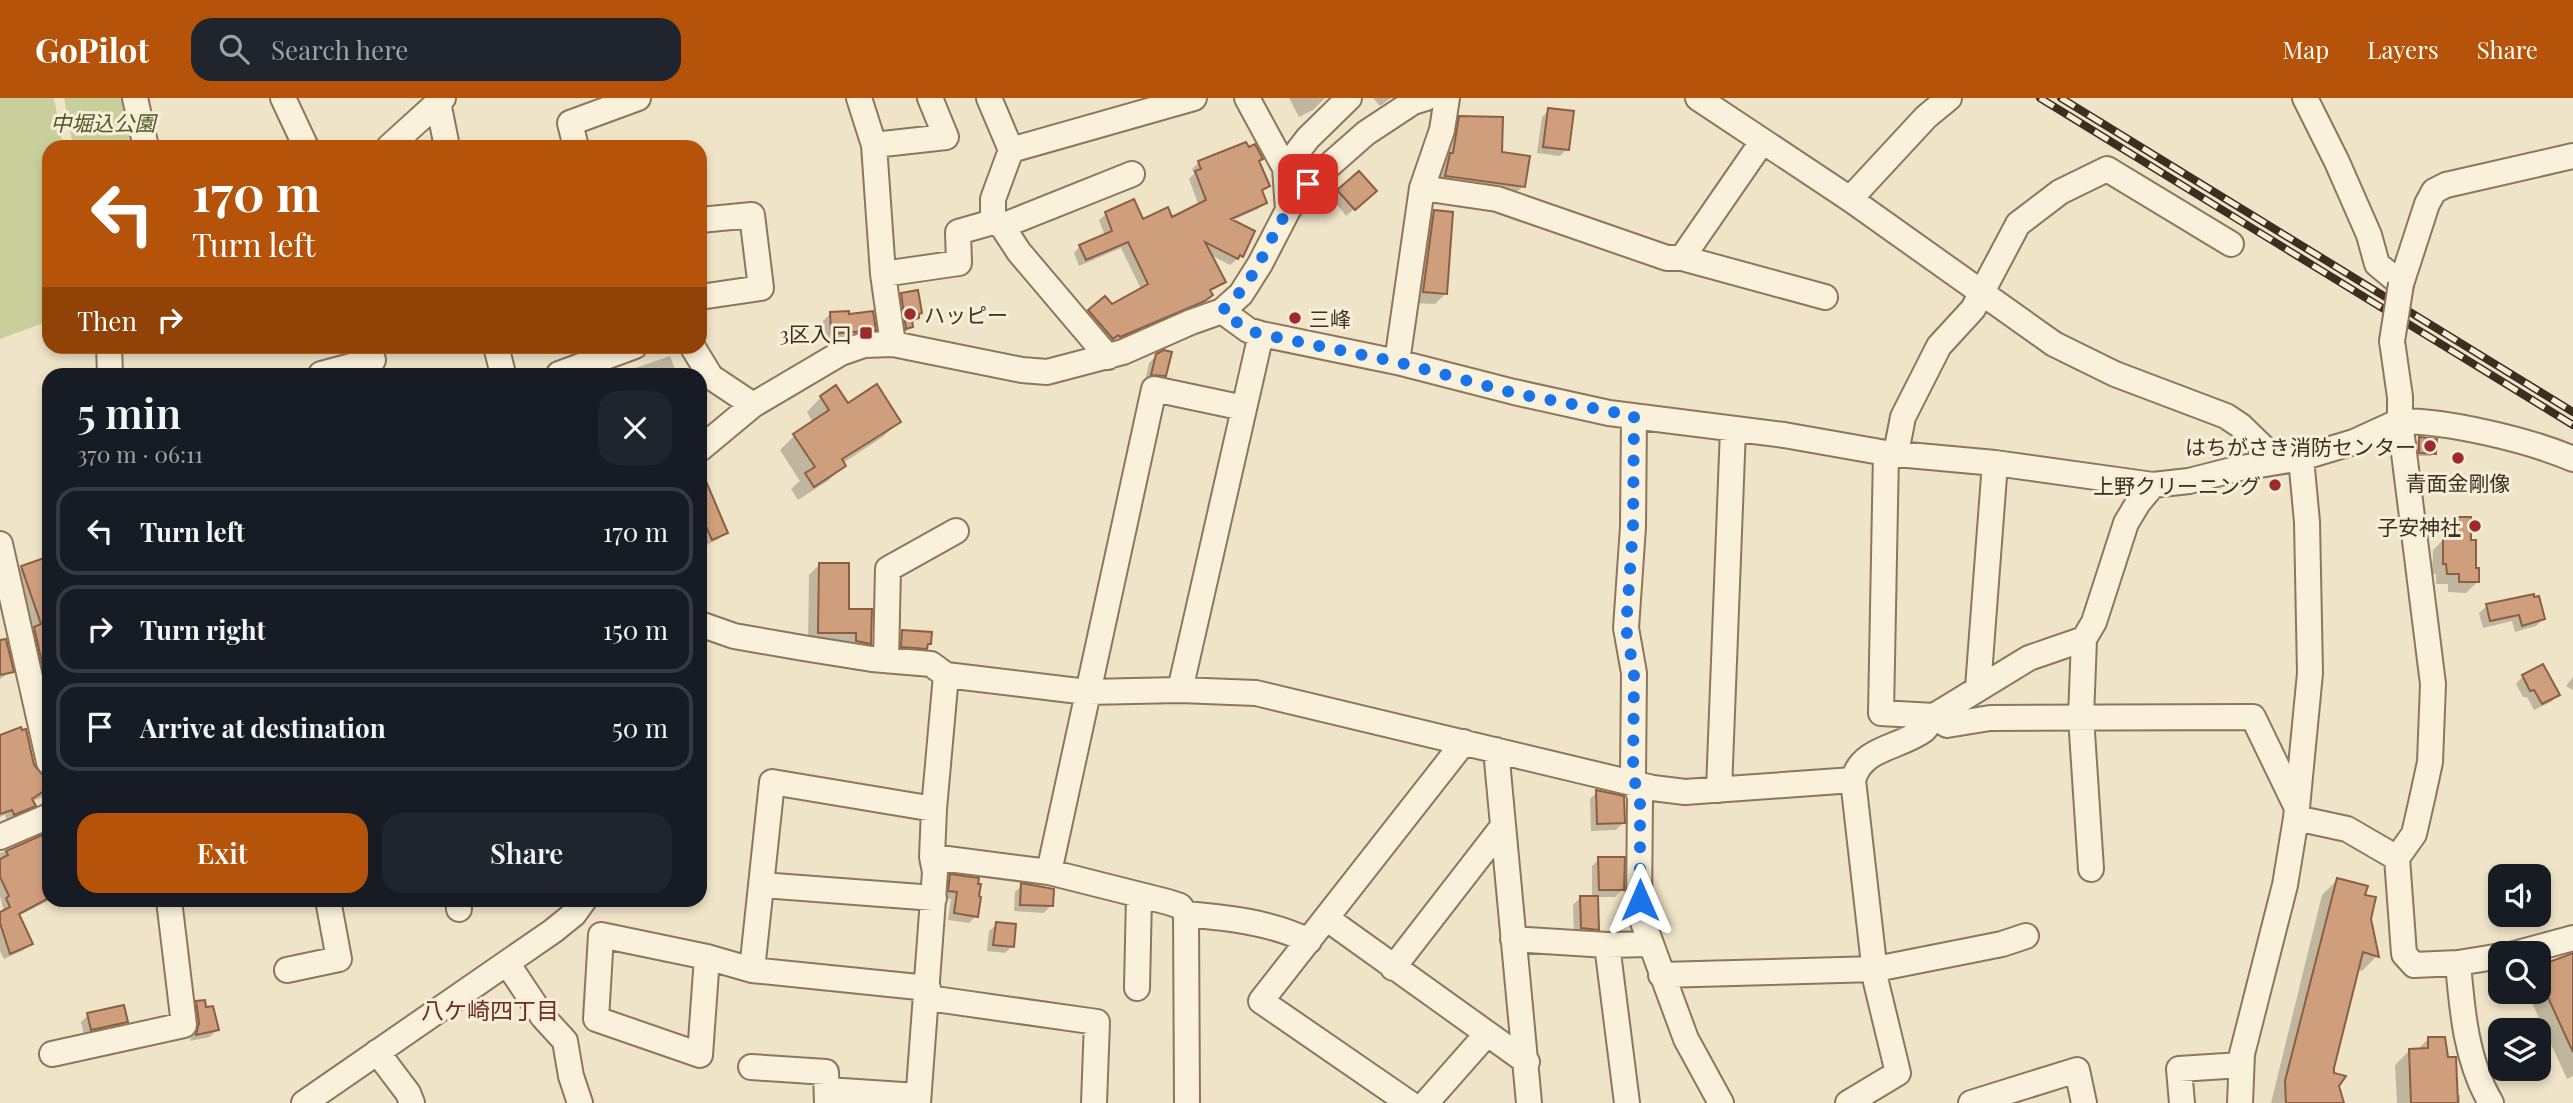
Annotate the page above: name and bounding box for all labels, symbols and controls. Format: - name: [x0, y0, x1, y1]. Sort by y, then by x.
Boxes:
- search box: [191, 18, 681, 81]
- text: GoPilot: [35, 27, 149, 71]
- icon: search: [215, 30, 253, 68]
- text: Search here: [271, 32, 408, 67]
- text: Map: [2283, 33, 2329, 65]
- text: Layers: [2367, 33, 2439, 65]
- text: Share: [2477, 33, 2538, 65]
- park label: 中堀込公園: [51, 108, 158, 136]
- pin: [1278, 154, 1338, 214]
- text: 170 m: [192, 159, 320, 224]
- icon: arrive: [1289, 165, 1327, 203]
- icon: left: [77, 168, 168, 259]
- text: Turn left: [192, 222, 316, 265]
- place label: ハッピー: [924, 300, 1008, 328]
- icon: right: [151, 301, 189, 339]
- text: Then: [77, 303, 137, 338]
- place label: 三峰: [1309, 304, 1351, 332]
- marker: ハッピー: [902, 306, 918, 322]
- marker: 三峰: [1287, 310, 1303, 326]
- place label: 3区入口: [780, 319, 852, 347]
- marker: 3区入口: [858, 325, 874, 341]
- text: 5 min: [77, 384, 181, 440]
- button: close: [598, 391, 672, 465]
- place label: はちがさき消防センター: [2185, 432, 2416, 460]
- text: 370 m · 06:11: [77, 438, 203, 469]
- marker: はちがさき消防センター: [2422, 438, 2438, 454]
- marker: 青面金剛像: [2450, 450, 2466, 466]
- place label: 青面金剛像: [2406, 468, 2511, 496]
- place label: 上野クリーニング: [2093, 471, 2261, 499]
- marker: 上野クリーニング: [2267, 477, 2283, 493]
- icon: left: [81, 512, 119, 550]
- place label: 子安神社: [2377, 512, 2461, 540]
- text: Turn left: [140, 514, 245, 549]
- text: 170 m: [603, 514, 668, 549]
- marker: 子安神社: [2467, 518, 2483, 534]
- icon: right: [81, 610, 119, 648]
- text: Turn right: [140, 612, 266, 647]
- text: 150 m: [603, 612, 668, 647]
- icon: arrive: [81, 708, 119, 746]
- text: Arrive at destination: [140, 710, 386, 745]
- text: 50 m: [612, 710, 668, 745]
- button: Exit: [77, 813, 368, 893]
- button: Share: [382, 813, 672, 893]
- position arrow: [1603, 863, 1677, 937]
- map controls: [2488, 864, 2551, 1081]
- button: sound: [2488, 864, 2551, 927]
- button: search: [2488, 941, 2551, 1004]
- district label: 八ケ崎四丁目: [421, 994, 559, 1025]
- button: layers: [2488, 1018, 2551, 1081]

